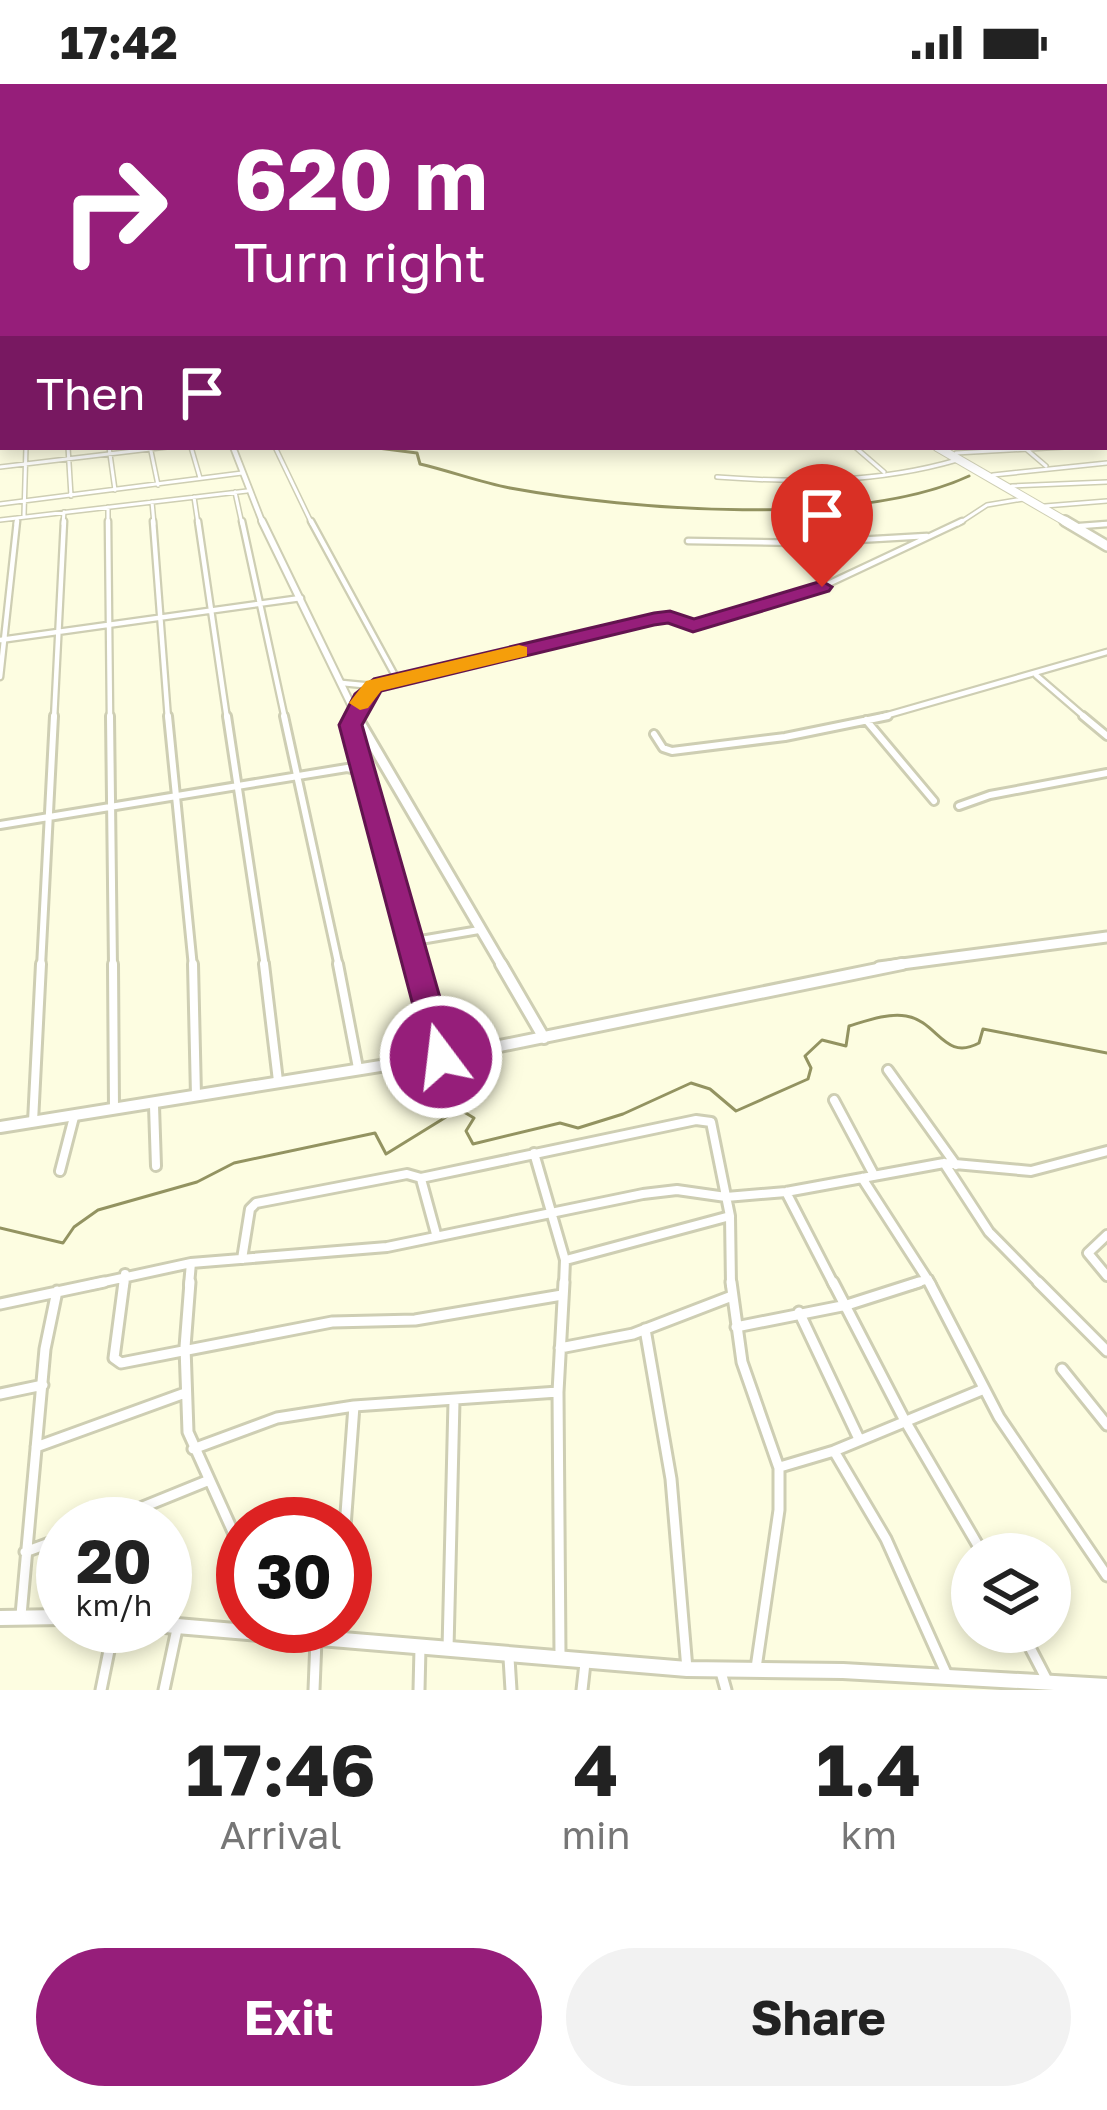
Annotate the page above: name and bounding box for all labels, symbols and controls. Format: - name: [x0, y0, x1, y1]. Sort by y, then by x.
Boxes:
- text: 17:42: [60, 15, 178, 69]
- text: 620 m: [234, 128, 488, 228]
- icon: right: [36, 132, 192, 288]
- text: Turn right: [234, 229, 486, 294]
- icon: arrive: [169, 360, 235, 426]
- text: Then: [36, 366, 145, 420]
- pin: [771, 464, 873, 587]
- icon: arrive: [789, 482, 855, 548]
- position arrow: [378, 994, 504, 1120]
- speed limit sign: 30: [216, 1497, 372, 1653]
- text: 20: [76, 1524, 152, 1596]
- map controls: [951, 1533, 1071, 1653]
- button: layers: [951, 1533, 1071, 1653]
- text: km/h: [76, 1587, 152, 1623]
- text: 17:46: [186, 1725, 376, 1812]
- text: 4: [573, 1725, 618, 1812]
- text: 1.4: [816, 1725, 921, 1812]
- text: Arrival: [220, 1811, 342, 1858]
- text: min: [562, 1811, 630, 1858]
- text: km: [840, 1811, 897, 1858]
- button: Exit: [36, 1948, 542, 2086]
- button: Share: [566, 1948, 1071, 2086]

